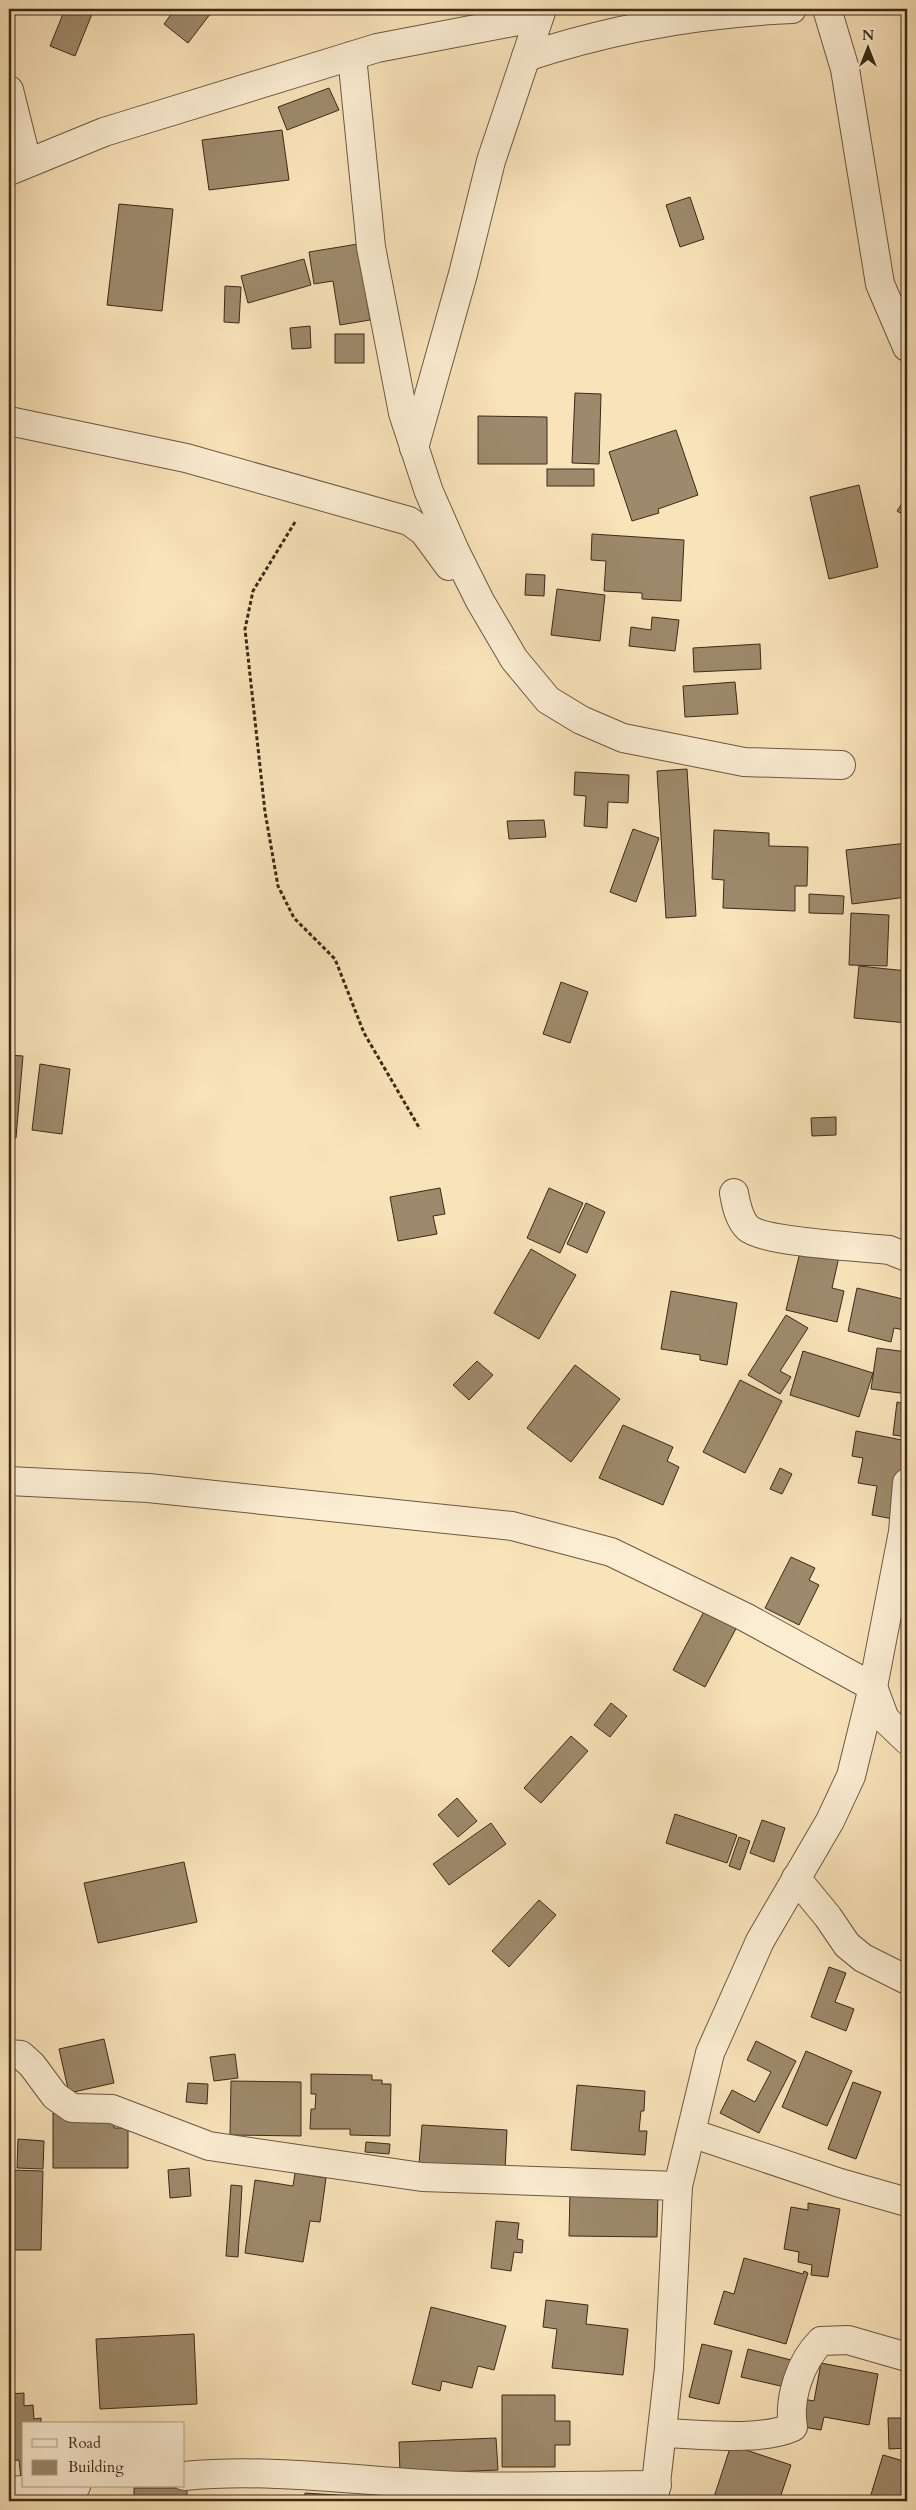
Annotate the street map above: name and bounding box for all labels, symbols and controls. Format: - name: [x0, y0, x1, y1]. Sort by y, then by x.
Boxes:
- north arrow: [844, 22, 894, 72]
- text: N: [862, 26, 874, 45]
- legend: [22, 2422, 185, 2488]
- text: Road: [68, 2433, 101, 2453]
- text: Building: [68, 2457, 124, 2477]

